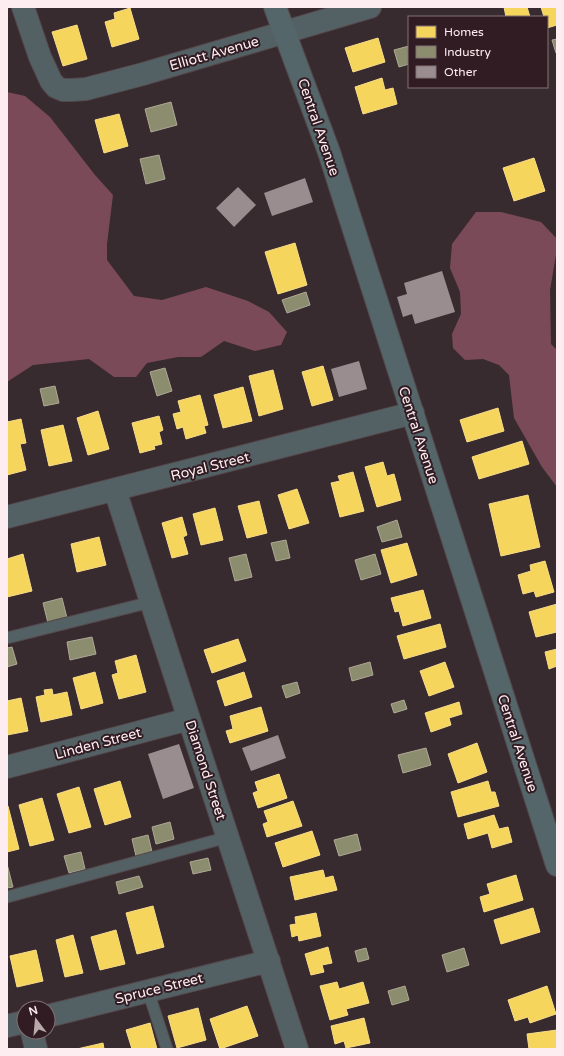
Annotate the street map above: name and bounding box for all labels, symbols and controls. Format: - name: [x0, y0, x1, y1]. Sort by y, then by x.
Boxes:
- legend: [408, 16, 548, 88]
- text: Homes: [444, 25, 484, 39]
- street label: Elliott Avenue: [167, 33, 261, 74]
- text: Industry: [444, 45, 491, 59]
- text: Other: [444, 65, 477, 79]
- street label: Central Avenue: [294, 76, 343, 178]
- street label: Central Avenue: [395, 384, 442, 486]
- street label: Royal Street: [169, 448, 252, 485]
- street label: Central Avenue: [494, 692, 541, 794]
- street label: Diamond Street: [181, 718, 230, 823]
- street label: Linden Street: [53, 724, 144, 763]
- street label: Spruce Street: [113, 969, 206, 1008]
- north arrow: [16, 1000, 56, 1040]
- text: N: [27, 1003, 39, 1018]

